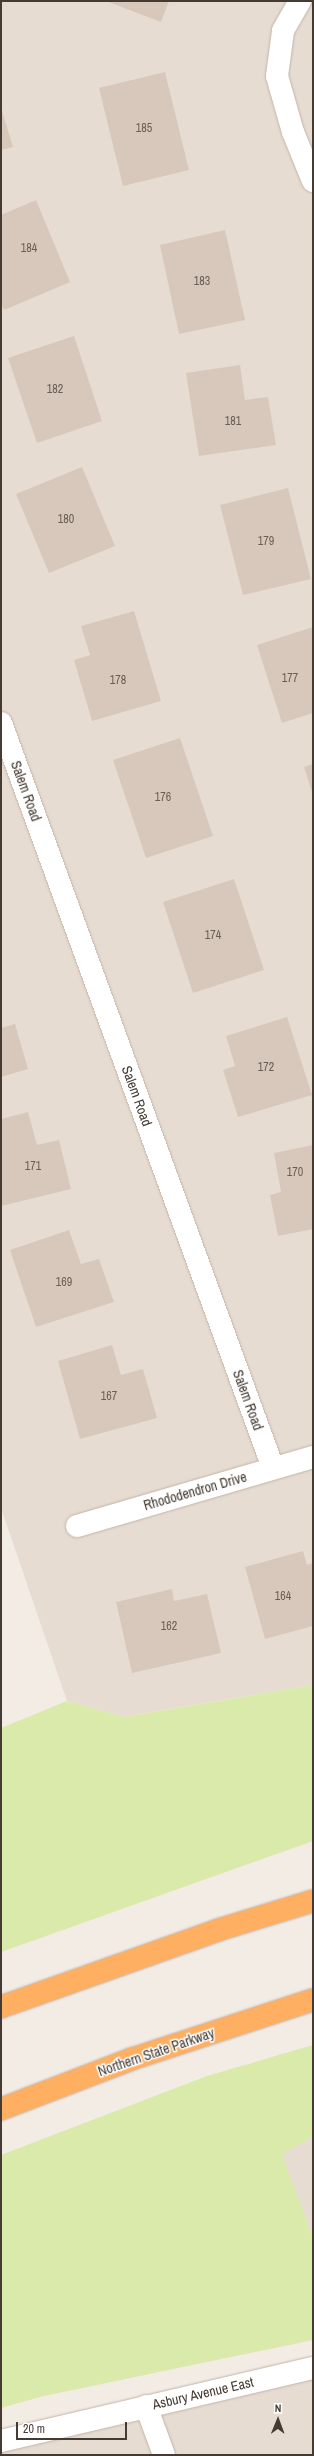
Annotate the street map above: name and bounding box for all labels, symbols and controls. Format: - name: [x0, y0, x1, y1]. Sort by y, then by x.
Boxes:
- house number: 185: [136, 122, 152, 136]
- house number: 184: [21, 242, 37, 256]
- house number: 183: [194, 275, 210, 289]
- house number: 182: [47, 383, 63, 397]
- house number: 181: [225, 415, 241, 429]
- house number: 180: [58, 513, 74, 527]
- house number: 179: [258, 535, 274, 549]
- house number: 177: [282, 672, 298, 686]
- house number: 178: [110, 674, 126, 688]
- street label: Salem Road: [7, 758, 45, 824]
- house number: 176: [155, 791, 171, 805]
- house number: 174: [205, 929, 221, 943]
- house number: 172: [258, 1061, 274, 1075]
- street label: Salem Road: [118, 1063, 156, 1129]
- house number: 171: [25, 1160, 41, 1174]
- house number: 170: [287, 1166, 303, 1180]
- house number: 169: [56, 1276, 72, 1290]
- street label: Salem Road: [229, 1367, 267, 1433]
- house number: 167: [101, 1390, 117, 1404]
- street label: Rhododendron Drive: [141, 1468, 249, 1514]
- house number: 164: [275, 1590, 291, 1604]
- house number: 162: [161, 1620, 177, 1634]
- street label: Northern State Parkway: [96, 2024, 216, 2080]
- street label: Asbury Avenue East: [151, 2373, 255, 2413]
- north arrow: [258, 2400, 298, 2440]
- text: N: [275, 2401, 282, 2415]
- scale bar: [18, 2414, 129, 2440]
- text: 20 m: [23, 2421, 45, 2437]

